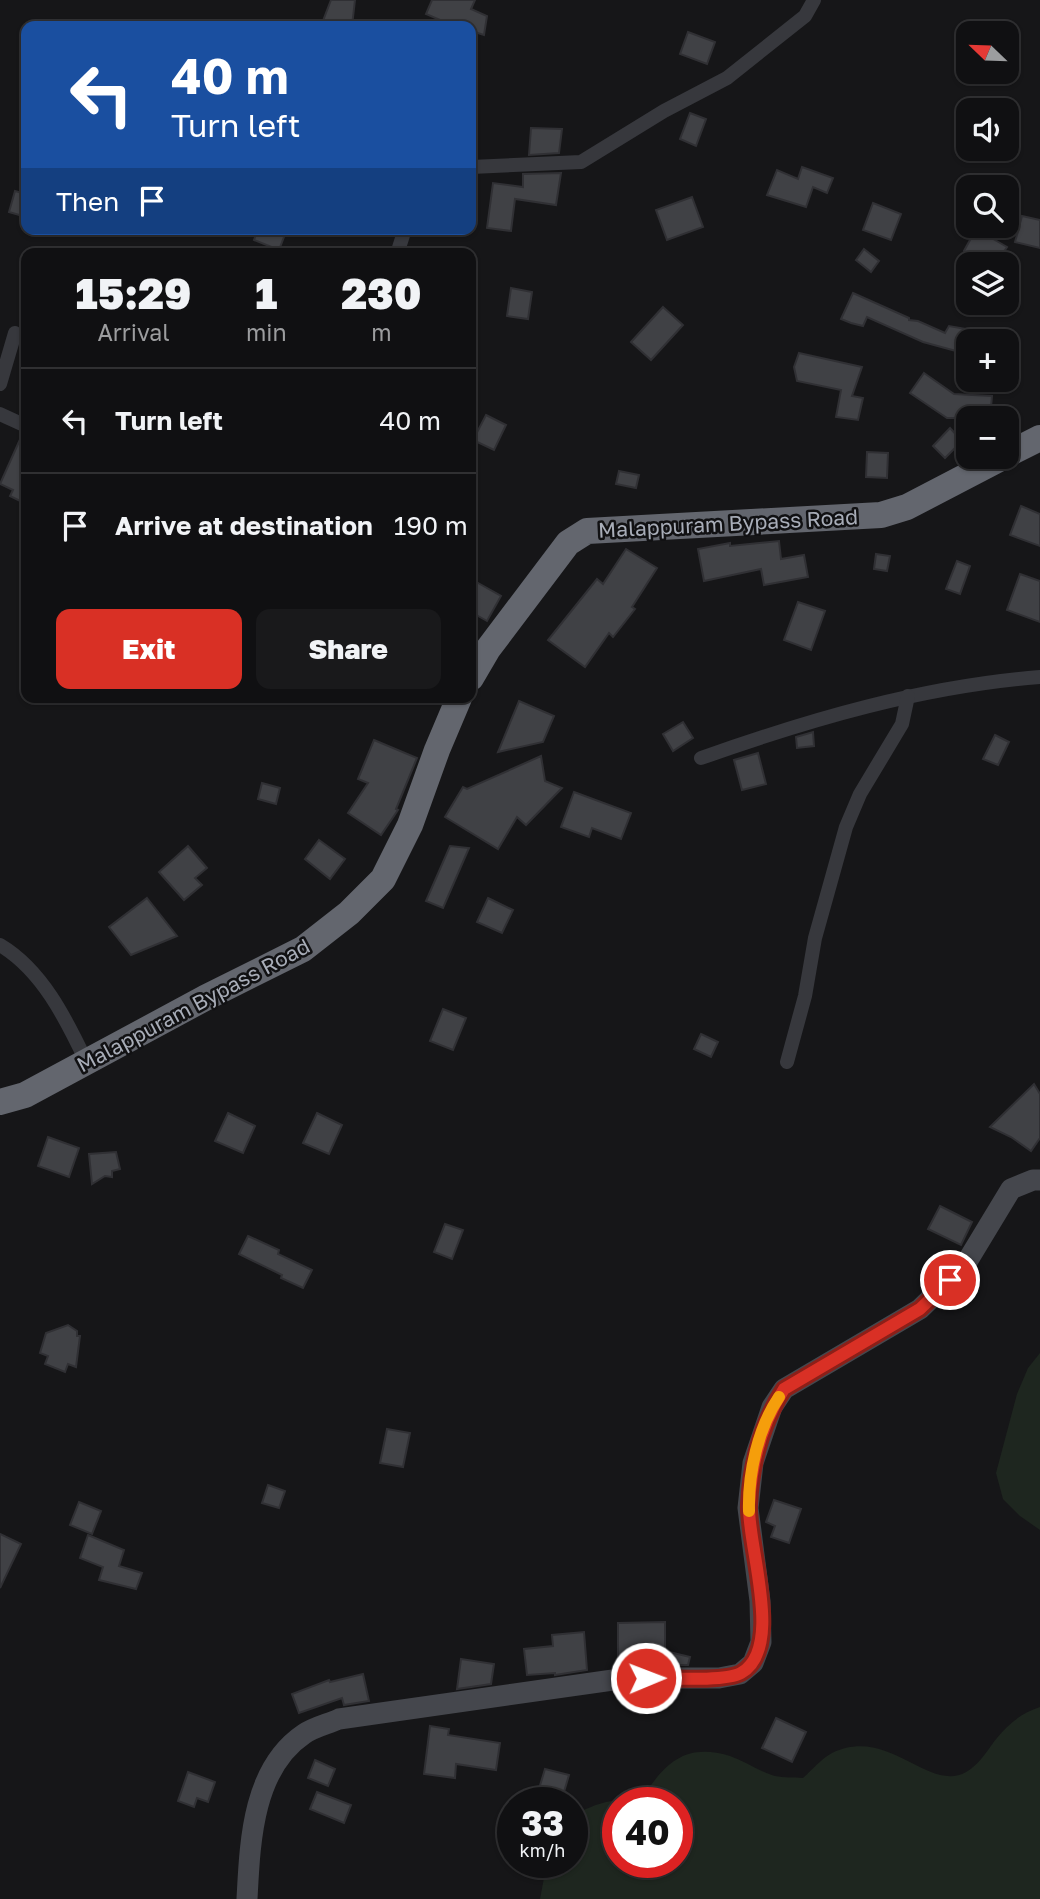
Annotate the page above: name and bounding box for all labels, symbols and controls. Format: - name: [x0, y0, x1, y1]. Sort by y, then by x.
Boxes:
- north arrow: [956, 21, 1018, 84]
- map controls: [956, 21, 1019, 469]
- text: 40 m: [171, 46, 289, 105]
- icon: left: [56, 49, 147, 140]
- button: sound: [956, 98, 1019, 161]
- text: Turn left: [171, 106, 300, 144]
- button: search: [956, 175, 1019, 238]
- icon: arrive: [133, 182, 171, 220]
- text: Then: [56, 186, 119, 217]
- button: layers: [956, 252, 1019, 315]
- text: 15:29: [76, 268, 191, 318]
- text: 1: [255, 268, 277, 318]
- text: 230: [341, 268, 421, 318]
- text: Arrival: [97, 318, 170, 346]
- text: min: [246, 318, 287, 346]
- text: m: [371, 318, 392, 346]
- button: +: [956, 329, 1019, 392]
- icon: left: [56, 402, 94, 440]
- text: Turn left: [115, 405, 223, 436]
- text: 40 m: [380, 405, 441, 436]
- button: −: [956, 406, 1019, 469]
- street label: Malappuram Bypass Road: [597, 503, 859, 543]
- icon: arrive: [56, 507, 94, 545]
- text: Arrive at destination: [115, 510, 373, 541]
- text: 190 m: [394, 510, 468, 541]
- button: Exit: [56, 609, 242, 689]
- button: Share: [256, 609, 441, 689]
- street label: Malappuram Bypass Road: [72, 932, 314, 1078]
- pin: [920, 1250, 980, 1310]
- icon: arrive: [931, 1261, 969, 1299]
- position arrow: [609, 1641, 683, 1715]
- speed limit sign: 40: [602, 1787, 693, 1878]
- text: 33: [521, 1802, 564, 1844]
- text: km/h: [520, 1839, 565, 1861]

